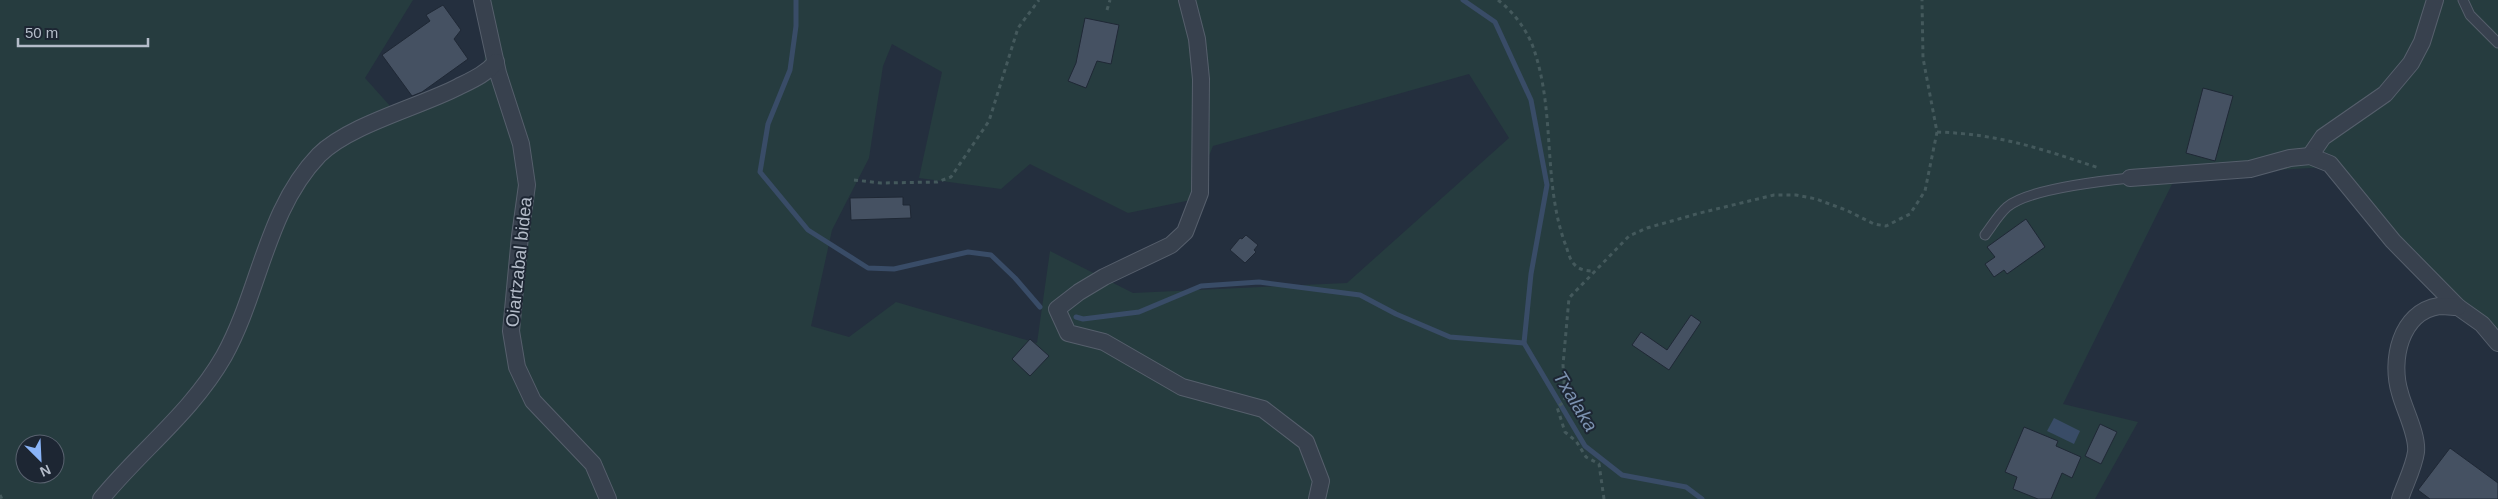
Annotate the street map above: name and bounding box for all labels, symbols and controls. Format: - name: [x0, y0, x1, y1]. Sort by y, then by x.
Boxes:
- scale bar: [18, 15, 148, 47]
- text: 50 m: [25, 24, 58, 41]
- street label: Oiartzabal bidea: [502, 195, 536, 328]
- water label: Txalaka: [1549, 367, 1602, 435]
- north arrow: [15, 434, 65, 484]
- text: N: [37, 462, 53, 480]

